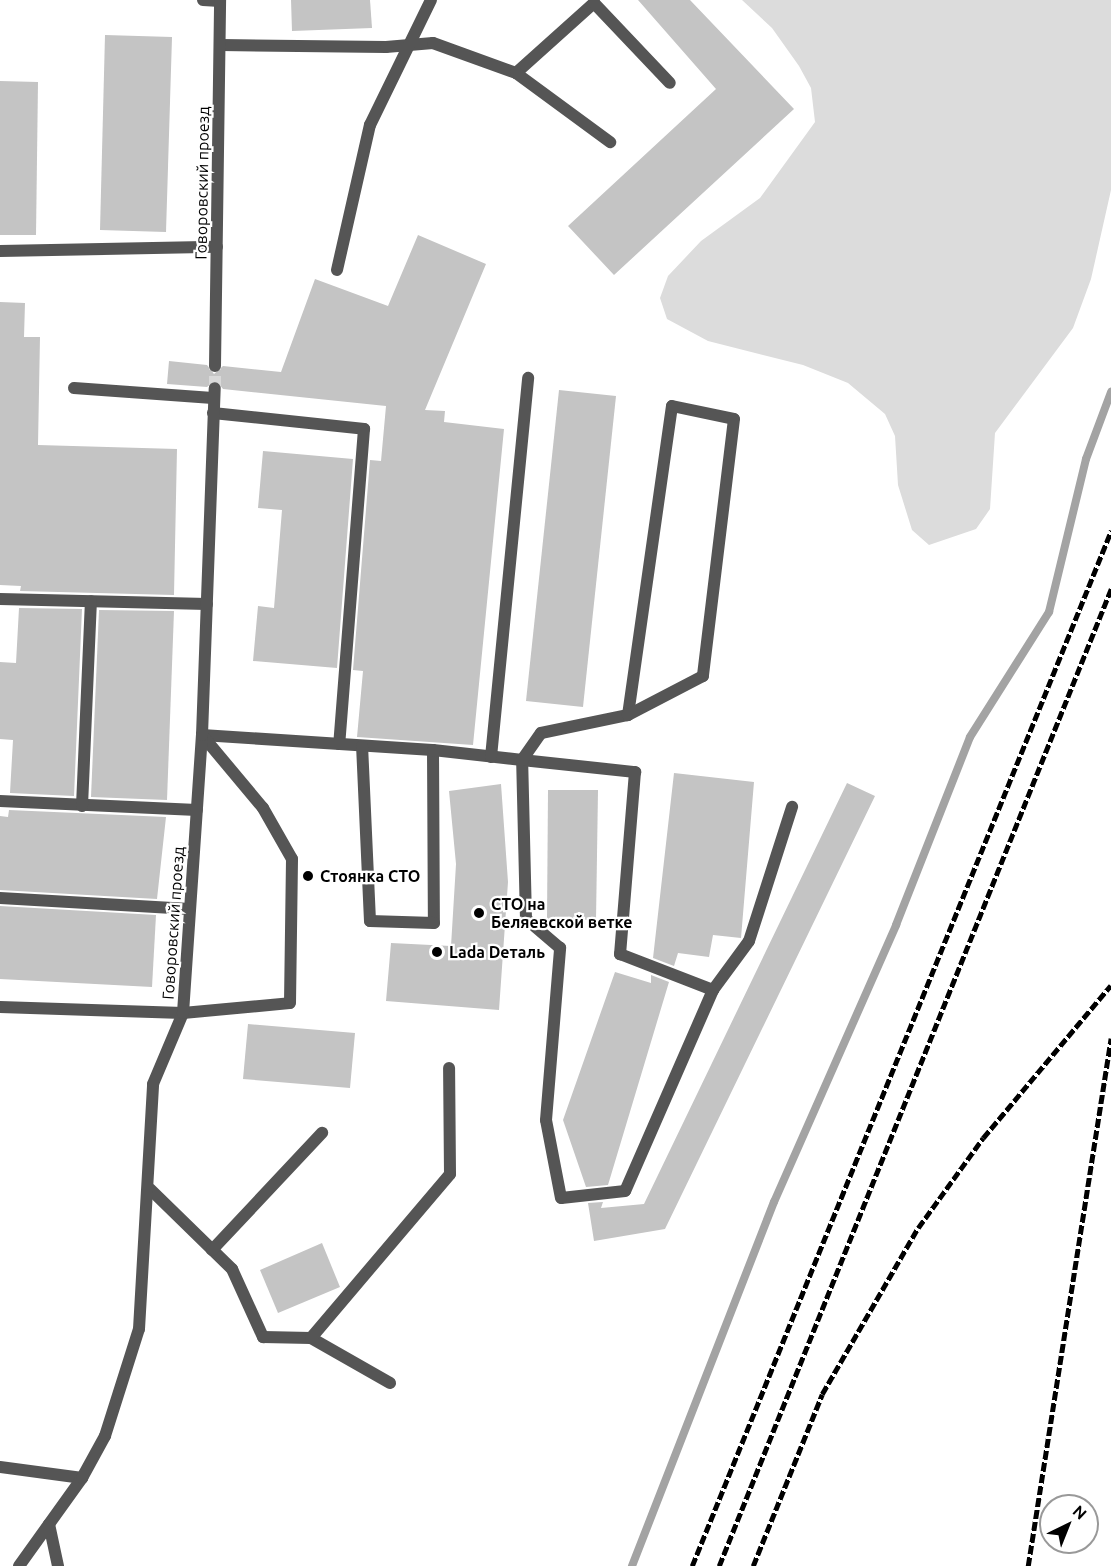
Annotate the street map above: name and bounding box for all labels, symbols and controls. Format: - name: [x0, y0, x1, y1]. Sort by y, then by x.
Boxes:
- street label: Говоровский проезд: [191, 106, 213, 260]
- street label: Говоровский проезд: [158, 846, 188, 1000]
- place label: Стоянка СТО: [320, 866, 420, 886]
- marker: Стоянка СТО: [301, 869, 315, 883]
- place label: СТО на Беляевской ветке: [491, 894, 632, 932]
- marker: СТО на Беляевской ветке: [472, 906, 486, 920]
- place label: Lada Dеталь: [449, 942, 545, 962]
- marker: Lada Dеталь: [430, 945, 444, 959]
- north arrow: [1039, 1494, 1099, 1554]
- text: N: [1069, 1502, 1090, 1523]

